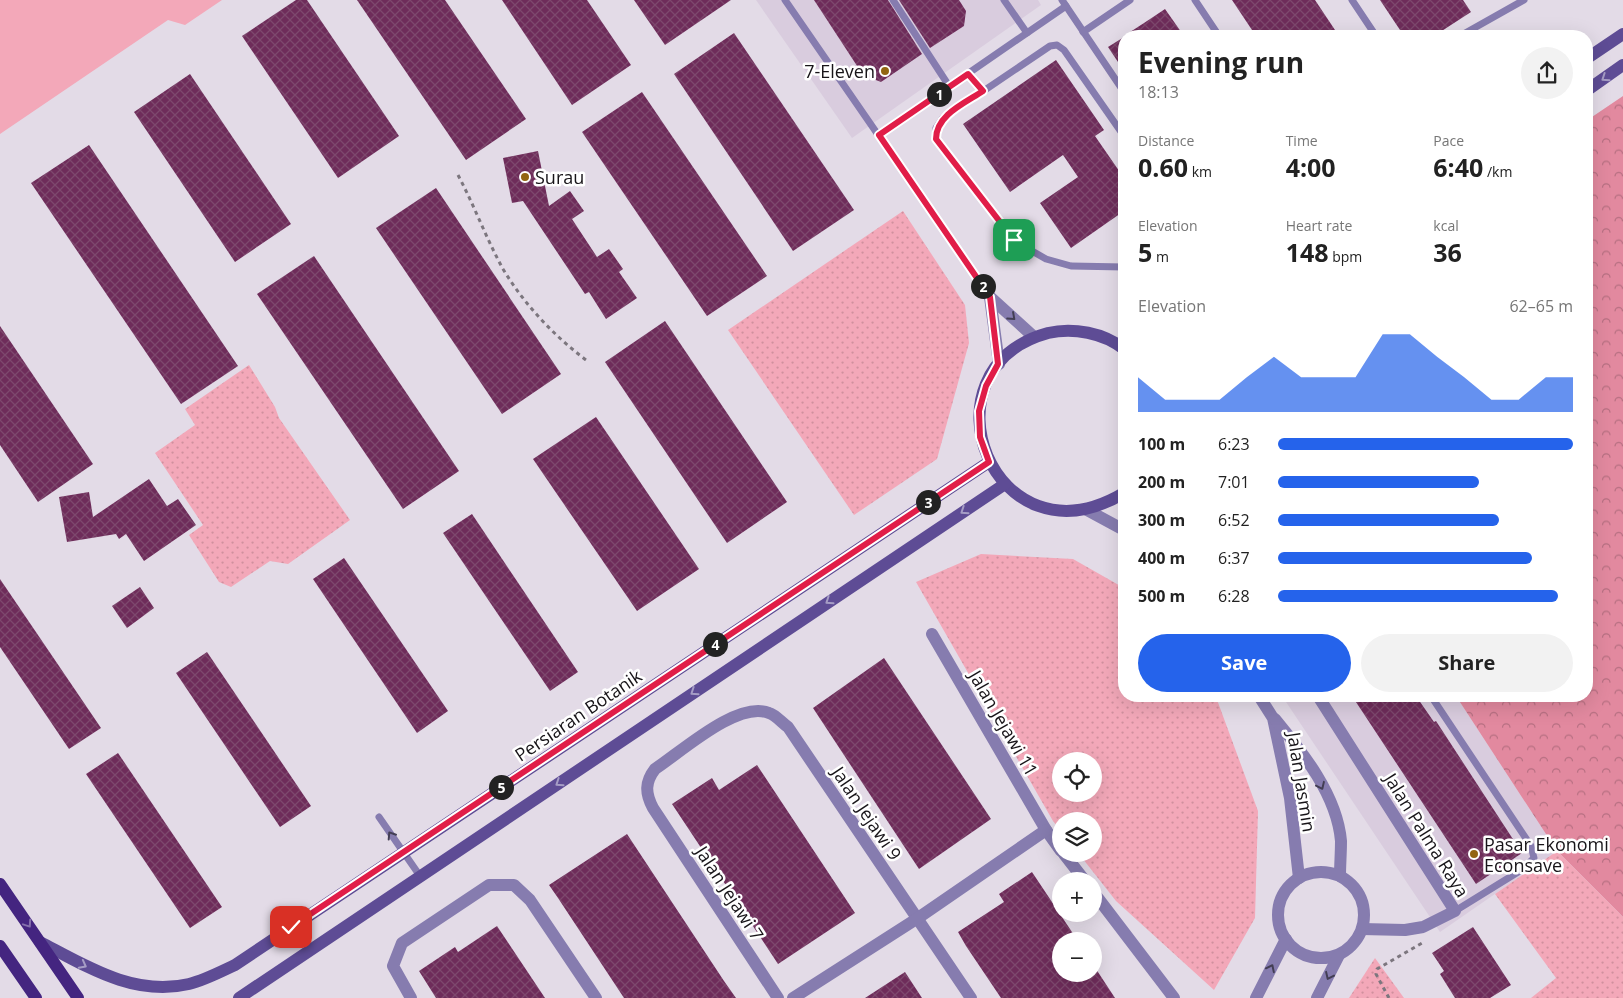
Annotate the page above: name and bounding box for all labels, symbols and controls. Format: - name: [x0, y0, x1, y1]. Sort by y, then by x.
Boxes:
- text: Evening run: [1138, 43, 1304, 81]
- button: share: [1521, 47, 1573, 99]
- place label: 7-Eleven: [804, 59, 875, 83]
- marker: 7-Eleven: [879, 65, 891, 77]
- one-way arrow: [1601, 72, 1610, 81]
- text: 18:13: [1138, 81, 1179, 103]
- pin: 1: [926, 82, 952, 106]
- text: 1: [935, 85, 944, 104]
- text: Distance: [1138, 131, 1194, 150]
- text: Time: [1286, 131, 1318, 150]
- text: Pace: [1433, 131, 1464, 150]
- text: 0.60: [1138, 150, 1188, 184]
- text: 4:00: [1286, 150, 1336, 184]
- text: 6:40: [1433, 150, 1483, 184]
- text: km: [1188, 162, 1212, 181]
- text: /km: [1483, 162, 1512, 181]
- place label: Surau: [535, 165, 584, 189]
- marker: Surau: [519, 171, 531, 183]
- text: Elevation: [1138, 216, 1197, 235]
- text: Heart rate: [1286, 216, 1352, 235]
- text: kcal: [1433, 216, 1459, 235]
- pin: [993, 219, 1035, 261]
- icon: arrive: [1000, 226, 1028, 254]
- text: 5: [1138, 235, 1152, 269]
- text: 148: [1286, 235, 1329, 269]
- text: 36: [1433, 235, 1462, 269]
- text: m: [1152, 247, 1169, 266]
- text: bpm: [1329, 247, 1362, 266]
- pin: 2: [970, 274, 996, 298]
- text: 2: [979, 277, 988, 296]
- text: Elevation: [1138, 295, 1206, 317]
- text: 62–65 m: [1509, 295, 1573, 317]
- one-way arrow: [1006, 311, 1015, 320]
- text: 100 m: [1138, 433, 1185, 455]
- text: 6:23: [1218, 433, 1250, 455]
- text: 200 m: [1138, 471, 1185, 493]
- text: 7:01: [1218, 471, 1250, 493]
- pin: 3: [916, 490, 940, 514]
- text: 3: [924, 493, 933, 512]
- one-way arrow: [960, 505, 970, 514]
- text: 300 m: [1138, 509, 1185, 531]
- text: 6:52: [1218, 509, 1250, 531]
- text: 400 m: [1138, 547, 1185, 569]
- text: 6:37: [1218, 547, 1250, 569]
- text: 500 m: [1138, 585, 1185, 607]
- text: 6:28: [1218, 585, 1250, 607]
- one-way arrow: [825, 595, 834, 605]
- pin: 4: [702, 632, 728, 656]
- button: Save: [1138, 634, 1351, 692]
- button: Share: [1361, 634, 1573, 692]
- text: 4: [711, 635, 720, 654]
- street label: Persiaran Botanik: [510, 663, 647, 766]
- street label: Jalan Jejawi 11: [963, 664, 1044, 780]
- one-way arrow: [690, 686, 700, 695]
- street label: Jalan Jasmin: [1282, 728, 1322, 834]
- map controls: [1052, 752, 1102, 982]
- button: locate: [1052, 752, 1102, 802]
- street label: Jalan Jejawi 9: [826, 760, 907, 864]
- street label: Jalan Palma Raya: [1378, 767, 1475, 902]
- pin: 5: [488, 774, 514, 800]
- one-way arrow: [556, 776, 565, 786]
- text: 5: [497, 778, 506, 797]
- one-way arrow: [1315, 781, 1326, 790]
- button: layers: [1052, 812, 1102, 862]
- one-way arrow: [388, 831, 397, 841]
- place label: Pasar Ekonomi Econsave: [1484, 832, 1609, 877]
- street label: Jalan Jejawi 7: [689, 839, 769, 945]
- marker: Pasar Ekonomi Econsave: [1468, 848, 1480, 860]
- button: +: [1052, 872, 1102, 922]
- pin: [270, 906, 312, 948]
- icon: check: [277, 913, 305, 941]
- one-way arrow: [22, 918, 31, 927]
- button: −: [1052, 932, 1102, 982]
- one-way arrow: [78, 959, 87, 969]
- one-way arrow: [1265, 965, 1275, 974]
- one-way arrow: [1325, 971, 1335, 980]

